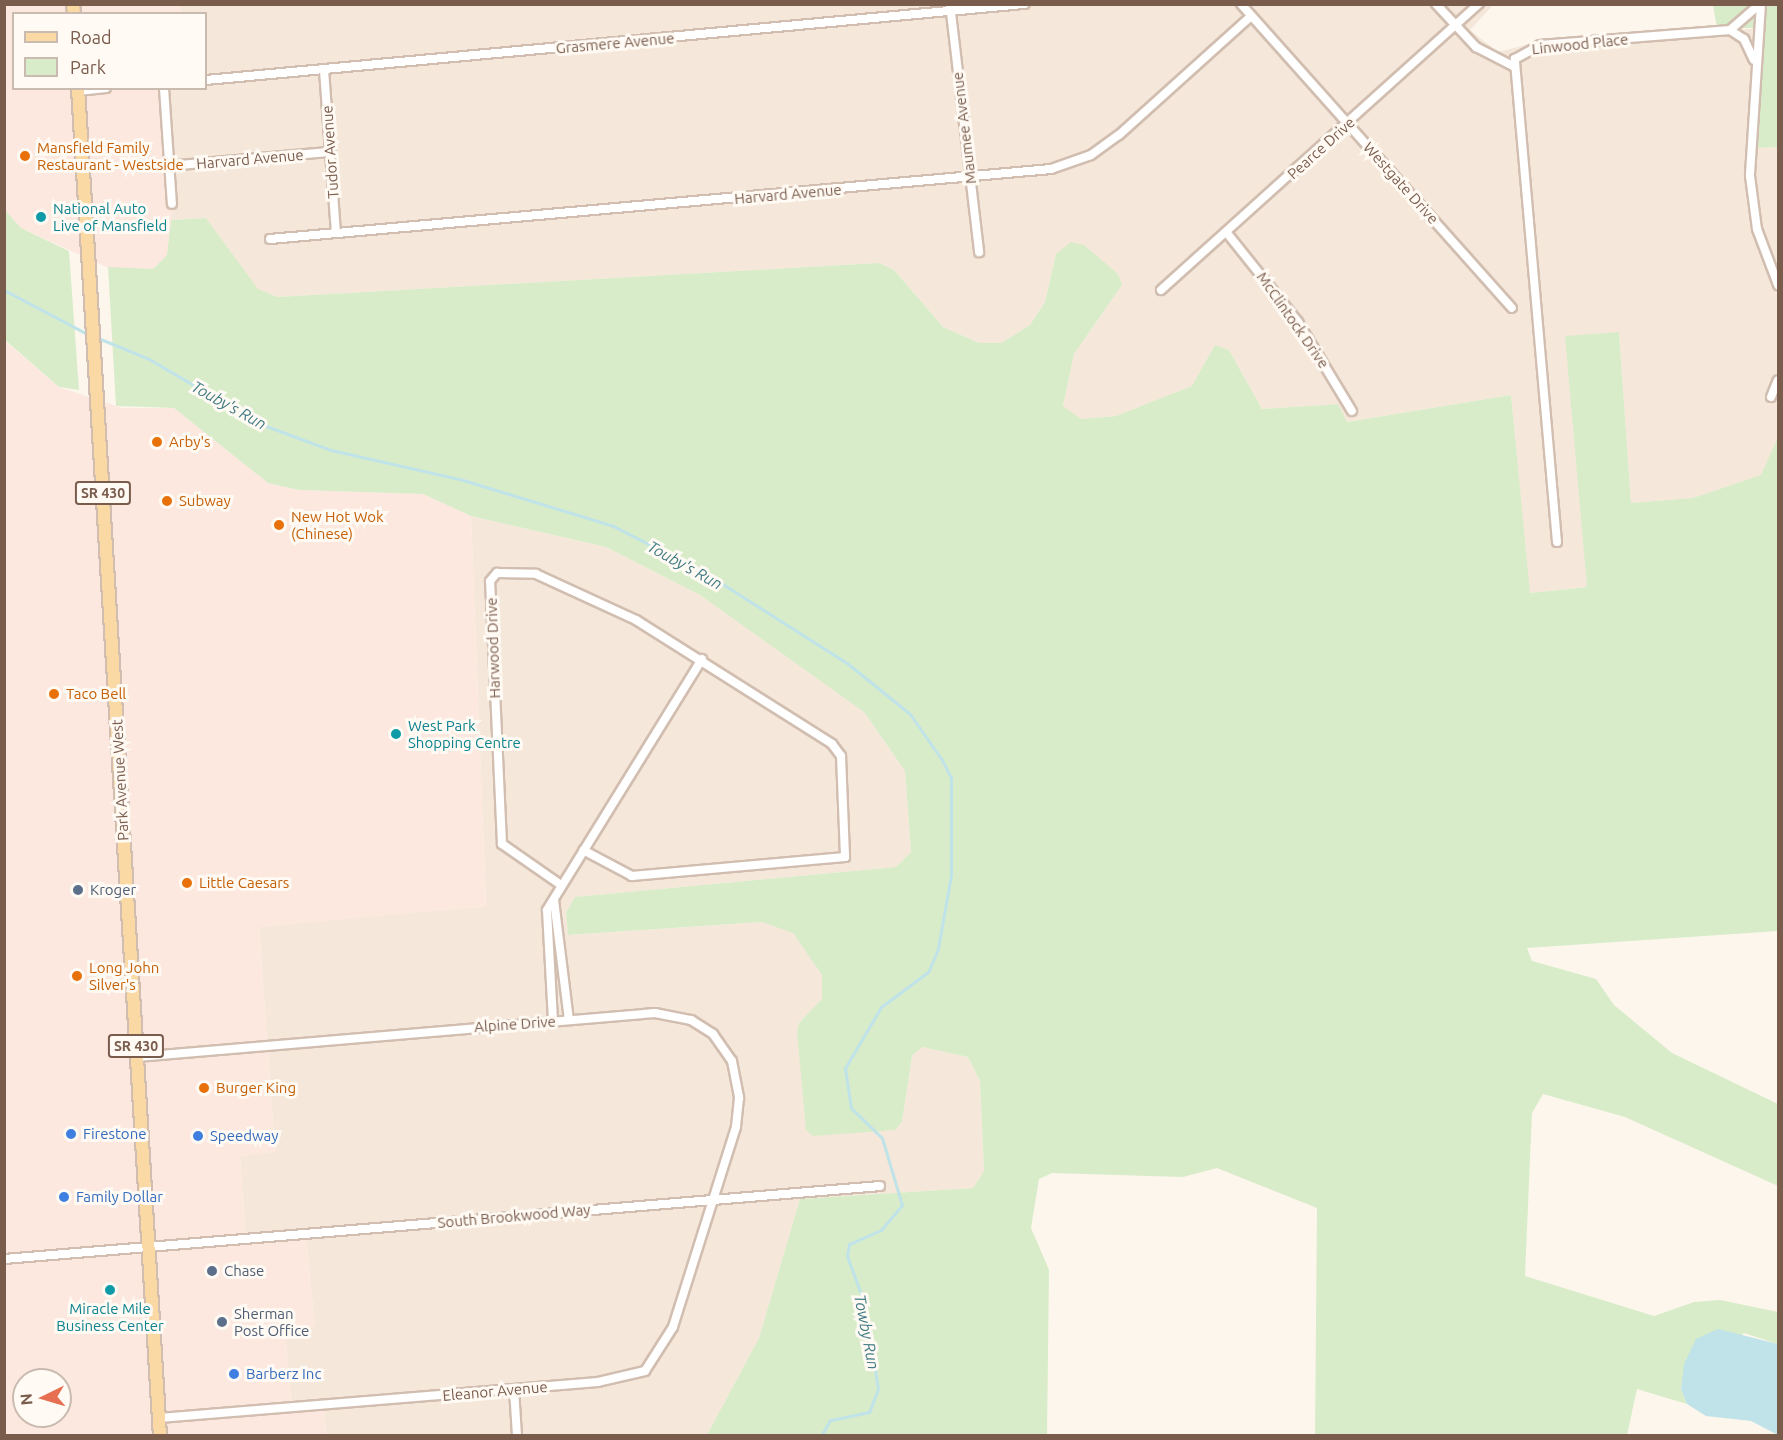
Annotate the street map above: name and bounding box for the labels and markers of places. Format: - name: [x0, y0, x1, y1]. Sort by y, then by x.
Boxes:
- place label: Mansfield Family Restaurant - Westside: [37, 138, 184, 173]
- marker: Mansfield Family Restaurant - Westside: [18, 149, 32, 163]
- place label: National Auto Live of Mansfield: [53, 199, 167, 234]
- marker: National Auto Live of Mansfield: [34, 210, 48, 224]
- place label: Arby's: [169, 433, 211, 451]
- marker: Arby's: [150, 435, 164, 449]
- place label: Subway: [179, 492, 231, 510]
- marker: Subway: [160, 494, 174, 508]
- place label: New Hot Wok (Chinese): [291, 507, 384, 542]
- marker: New Hot Wok (Chinese): [272, 518, 286, 532]
- place label: Taco Bell: [66, 685, 126, 703]
- marker: Taco Bell: [47, 687, 61, 701]
- place label: West Park Shopping Centre: [408, 716, 521, 751]
- marker: West Park Shopping Centre: [389, 727, 403, 741]
- place label: Little Caesars: [199, 874, 289, 892]
- marker: Little Caesars: [180, 876, 194, 890]
- place label: Kroger: [90, 881, 136, 899]
- marker: Kroger: [71, 883, 85, 897]
- place label: Long John Silver's: [89, 958, 159, 993]
- marker: Long John Silver's: [70, 969, 84, 983]
- place label: Burger King: [216, 1079, 296, 1097]
- marker: Burger King: [197, 1081, 211, 1095]
- place label: Firestone: [83, 1125, 146, 1143]
- marker: Firestone: [64, 1127, 78, 1141]
- place label: Speedway: [210, 1127, 279, 1145]
- marker: Speedway: [191, 1129, 205, 1143]
- place label: Family Dollar: [76, 1188, 163, 1206]
- marker: Family Dollar: [57, 1190, 71, 1204]
- place label: Chase: [224, 1262, 264, 1280]
- marker: Chase: [205, 1264, 219, 1278]
- marker: Miracle Mile Business Center: [103, 1283, 117, 1297]
- place label: Miracle Mile Business Center: [56, 1299, 164, 1334]
- place label: Sherman Post Office: [234, 1304, 309, 1339]
- marker: Sherman Post Office: [215, 1315, 229, 1329]
- place label: Barberz Inc: [246, 1365, 321, 1383]
- marker: Barberz Inc: [227, 1367, 241, 1381]

